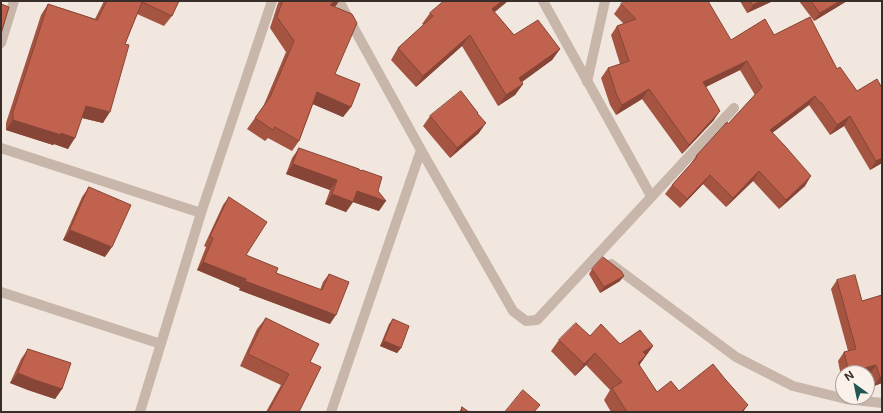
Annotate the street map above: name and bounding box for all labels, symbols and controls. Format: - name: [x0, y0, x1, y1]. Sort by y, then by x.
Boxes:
- north arrow: [835, 365, 875, 405]
- text: N: [842, 368, 856, 384]

